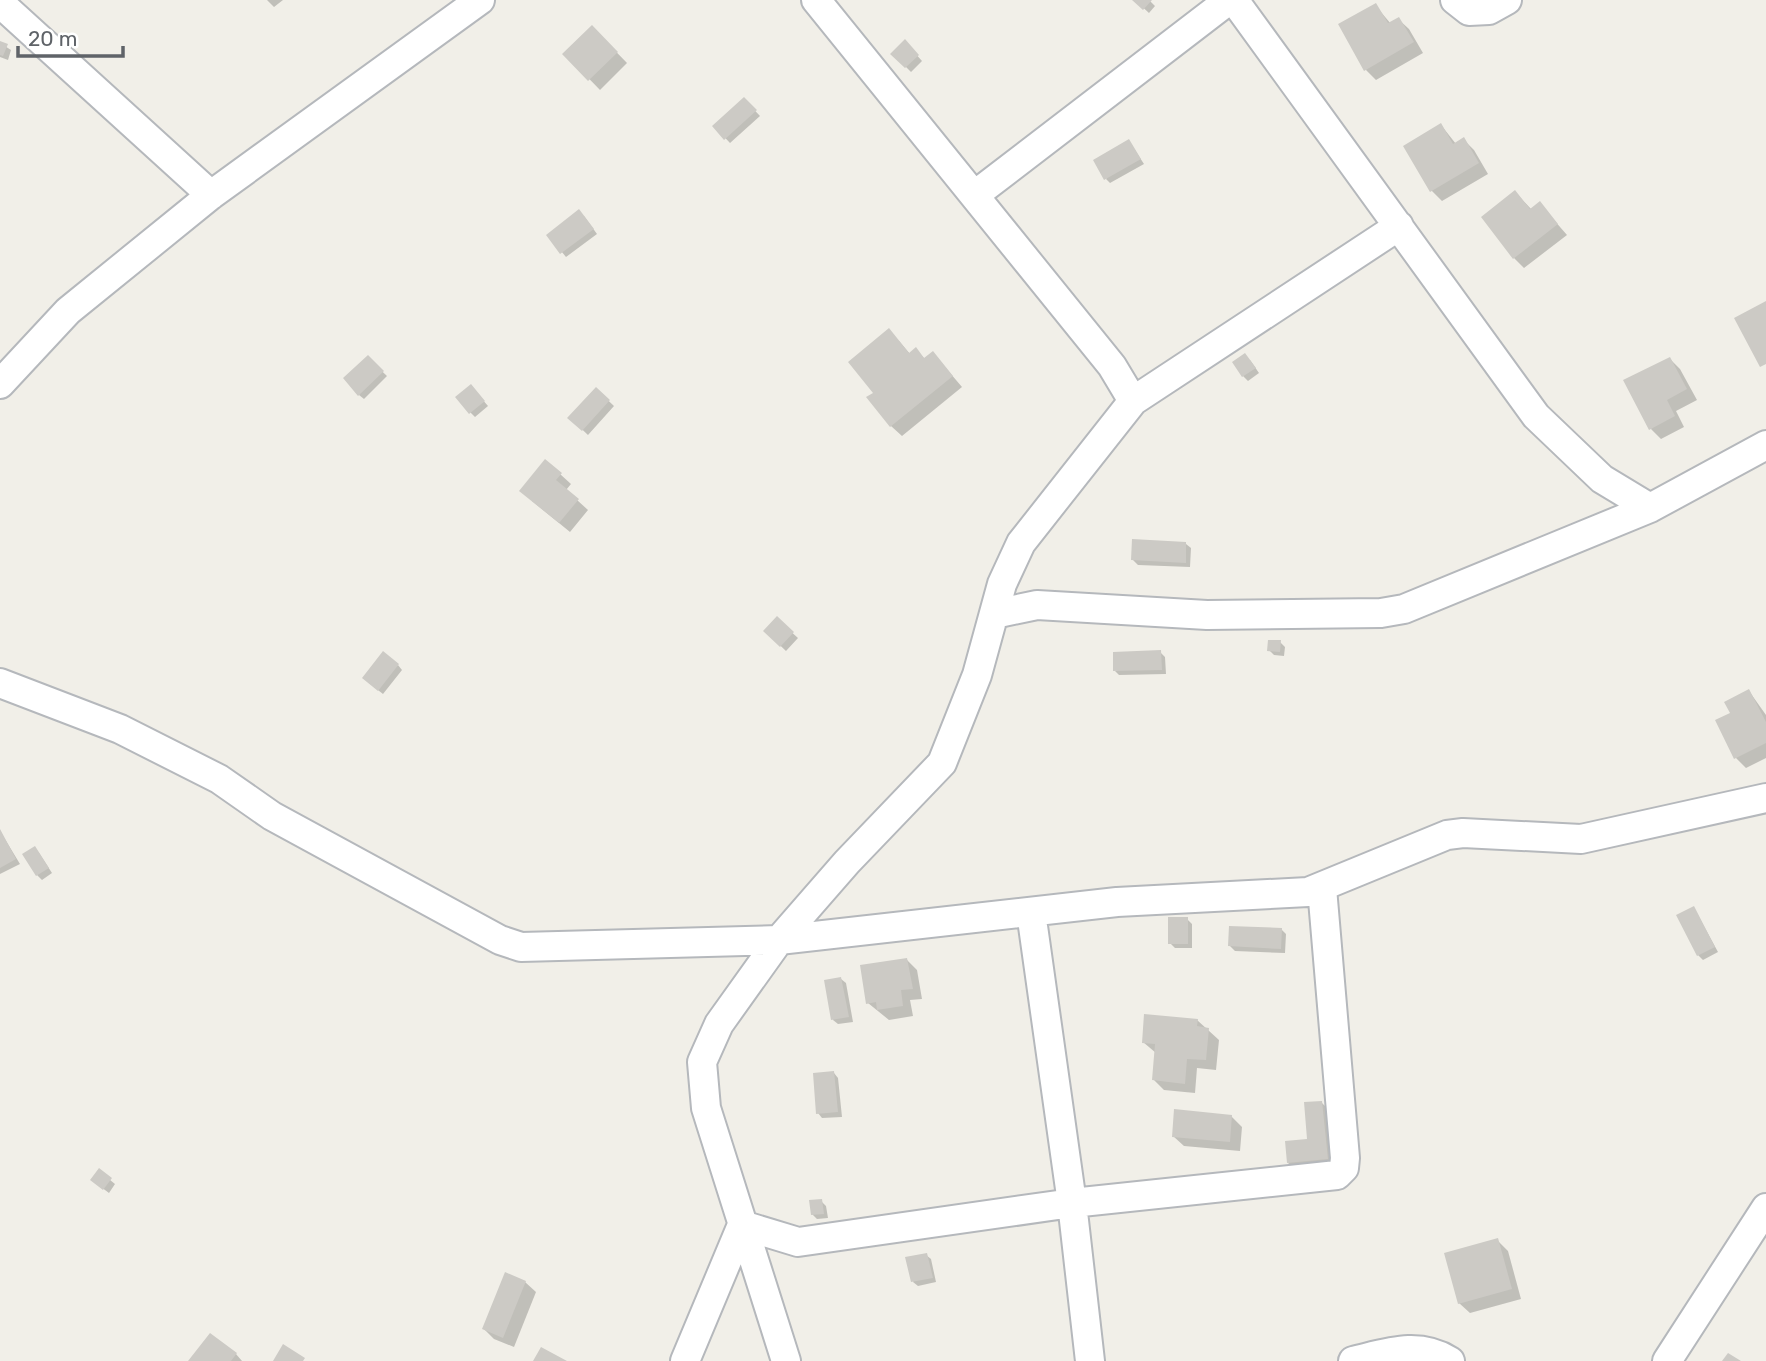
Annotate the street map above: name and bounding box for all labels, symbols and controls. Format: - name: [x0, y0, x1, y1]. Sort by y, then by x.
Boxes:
- scale bar: [18, 14, 122, 58]
- text: 20 m: [28, 26, 77, 51]

